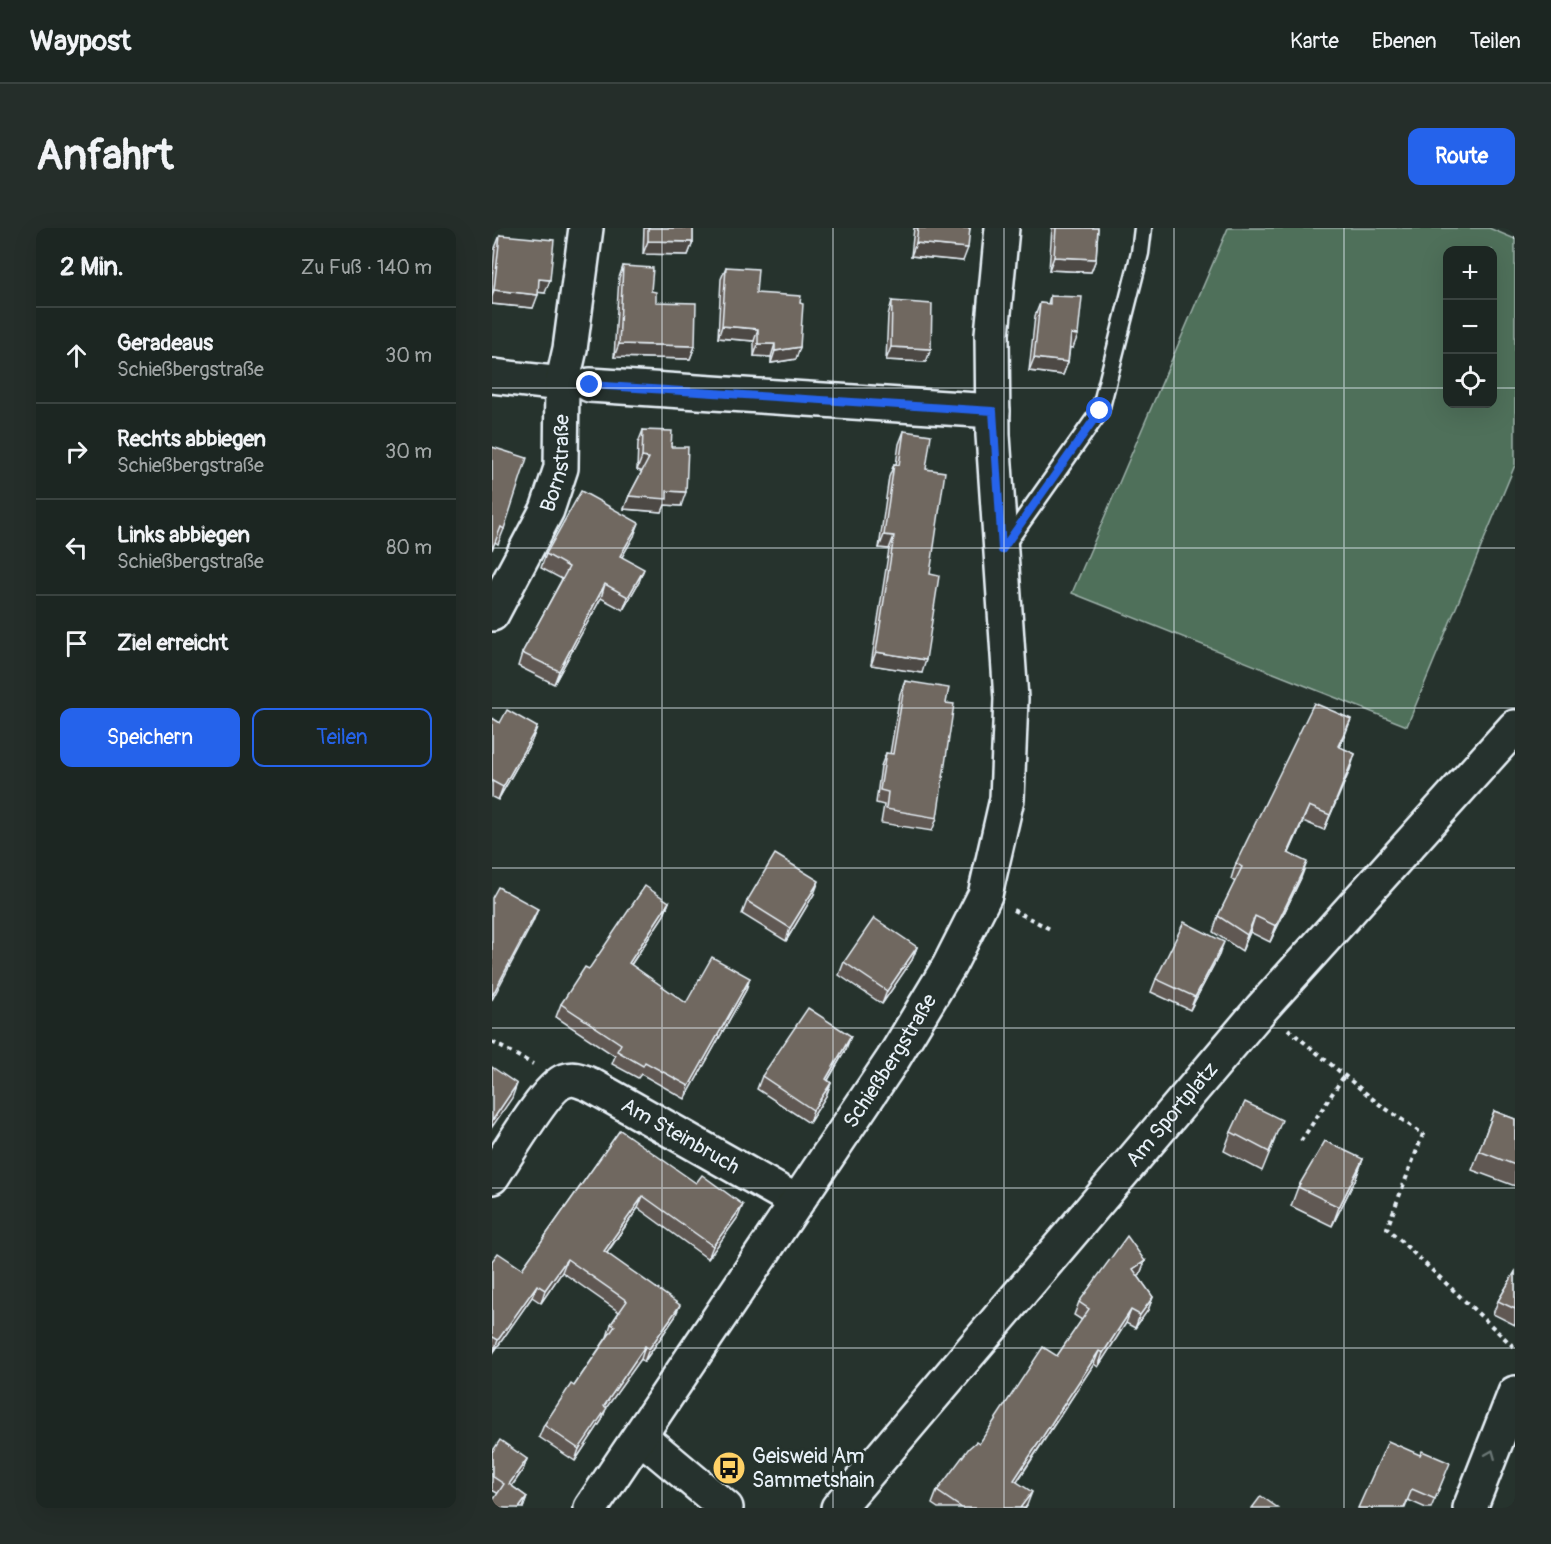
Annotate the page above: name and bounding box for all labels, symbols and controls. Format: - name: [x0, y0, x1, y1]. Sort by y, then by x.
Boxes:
- text: Waypost: [30, 24, 131, 59]
- text: Karte: [1290, 28, 1339, 55]
- text: Ebenen: [1372, 28, 1437, 55]
- text: Teilen: [1470, 28, 1521, 55]
- button: Route: [1408, 128, 1515, 185]
- text: Anfahrt: [36, 130, 174, 182]
- map controls: [1443, 246, 1497, 408]
- button: +: [1443, 246, 1497, 300]
- text: 2 Min.: [60, 251, 124, 283]
- text: Zu Fuß · 140 m: [301, 255, 432, 280]
- button: −: [1443, 300, 1497, 354]
- text: Geradeaus: [117, 329, 213, 357]
- icon: ahead: [60, 339, 93, 372]
- text: 30 m: [385, 343, 432, 368]
- button: locate: [1443, 354, 1497, 408]
- text: Schießbergstraße: [117, 357, 264, 382]
- route end: [576, 371, 602, 397]
- route start: [1086, 397, 1112, 423]
- street label: Bornstraße: [534, 414, 576, 516]
- text: Rechts abbiegen: [117, 425, 266, 453]
- icon: right: [60, 435, 93, 468]
- text: 30 m: [385, 439, 432, 464]
- text: Schießbergstraße: [117, 453, 264, 478]
- text: Links abbiegen: [117, 521, 250, 549]
- icon: left: [60, 531, 93, 564]
- text: 80 m: [386, 535, 432, 560]
- text: Schießbergstraße: [117, 549, 264, 574]
- icon: arrive: [60, 627, 93, 660]
- text: Ziel erreicht: [117, 629, 228, 657]
- button: Speichern: [60, 708, 240, 767]
- button: Teilen: [252, 708, 432, 767]
- street label: Schießbergstraße: [837, 988, 943, 1133]
- street label: Am Sportplatz: [1120, 1057, 1224, 1173]
- street label: Am Steinbruch: [616, 1092, 744, 1180]
- place label: Geisweid Am Sammetshain: [752, 1443, 875, 1494]
- one-way arrow: [1484, 1449, 1496, 1460]
- bus stop icon: Geisweid Am Sammetshain: [711, 1450, 747, 1486]

